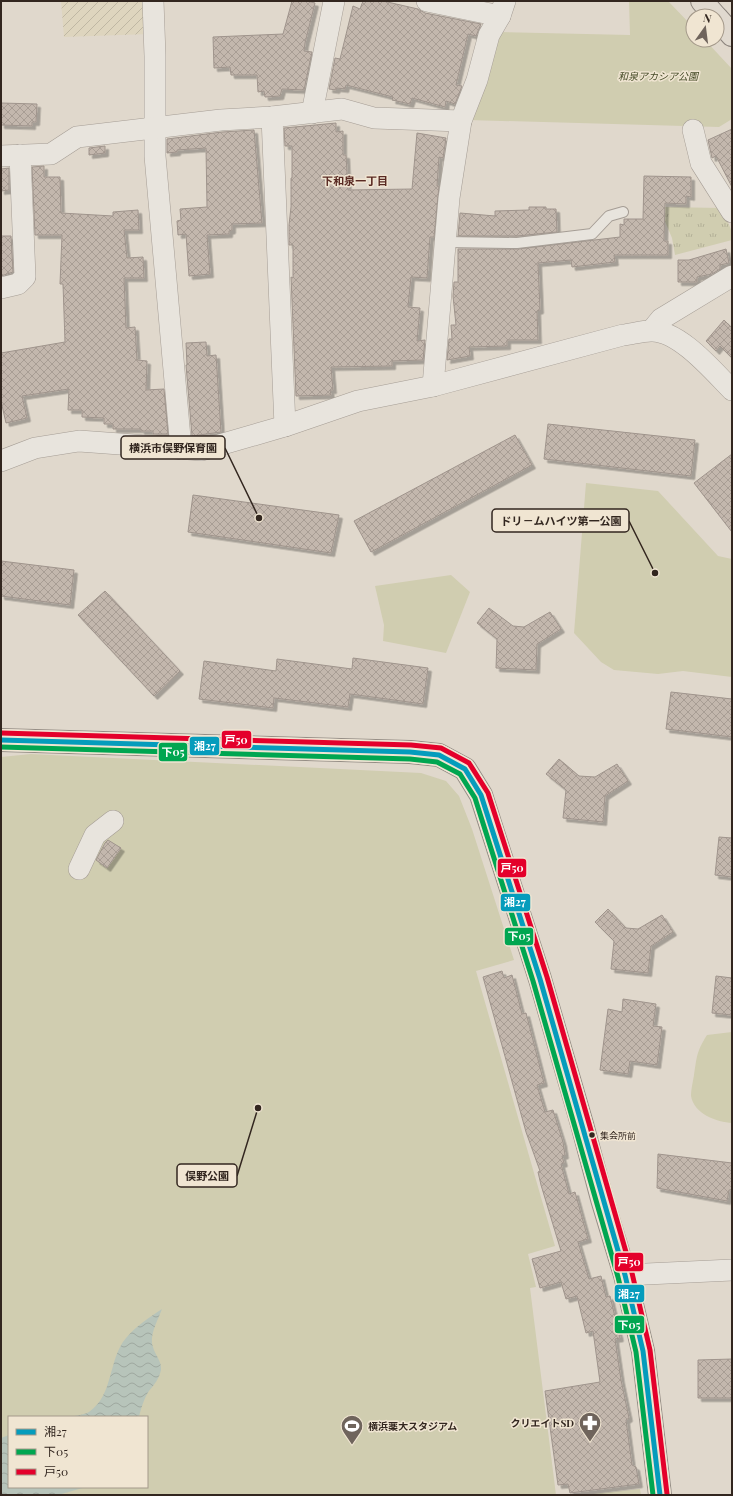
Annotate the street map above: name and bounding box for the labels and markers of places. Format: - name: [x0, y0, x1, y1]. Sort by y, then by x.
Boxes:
- callout: 横浜市俣野保育園: [121, 436, 225, 459]
- callout: ドリ－ムハイツ第一公園: [492, 509, 629, 532]
- place label: 集会所前: [600, 1129, 636, 1141]
- marker: 集会所前: [587, 1130, 597, 1140]
- callout: 俣野公園: [177, 1164, 237, 1187]
- pharmacy icon: クリエイトSD: [577, 1410, 603, 1443]
- sports icon: 横浜薬大スタジアム: [339, 1413, 365, 1446]
- place label: クリエイトSD: [510, 1416, 574, 1430]
- place label: 横浜薬大スタジアム: [368, 1419, 457, 1433]

